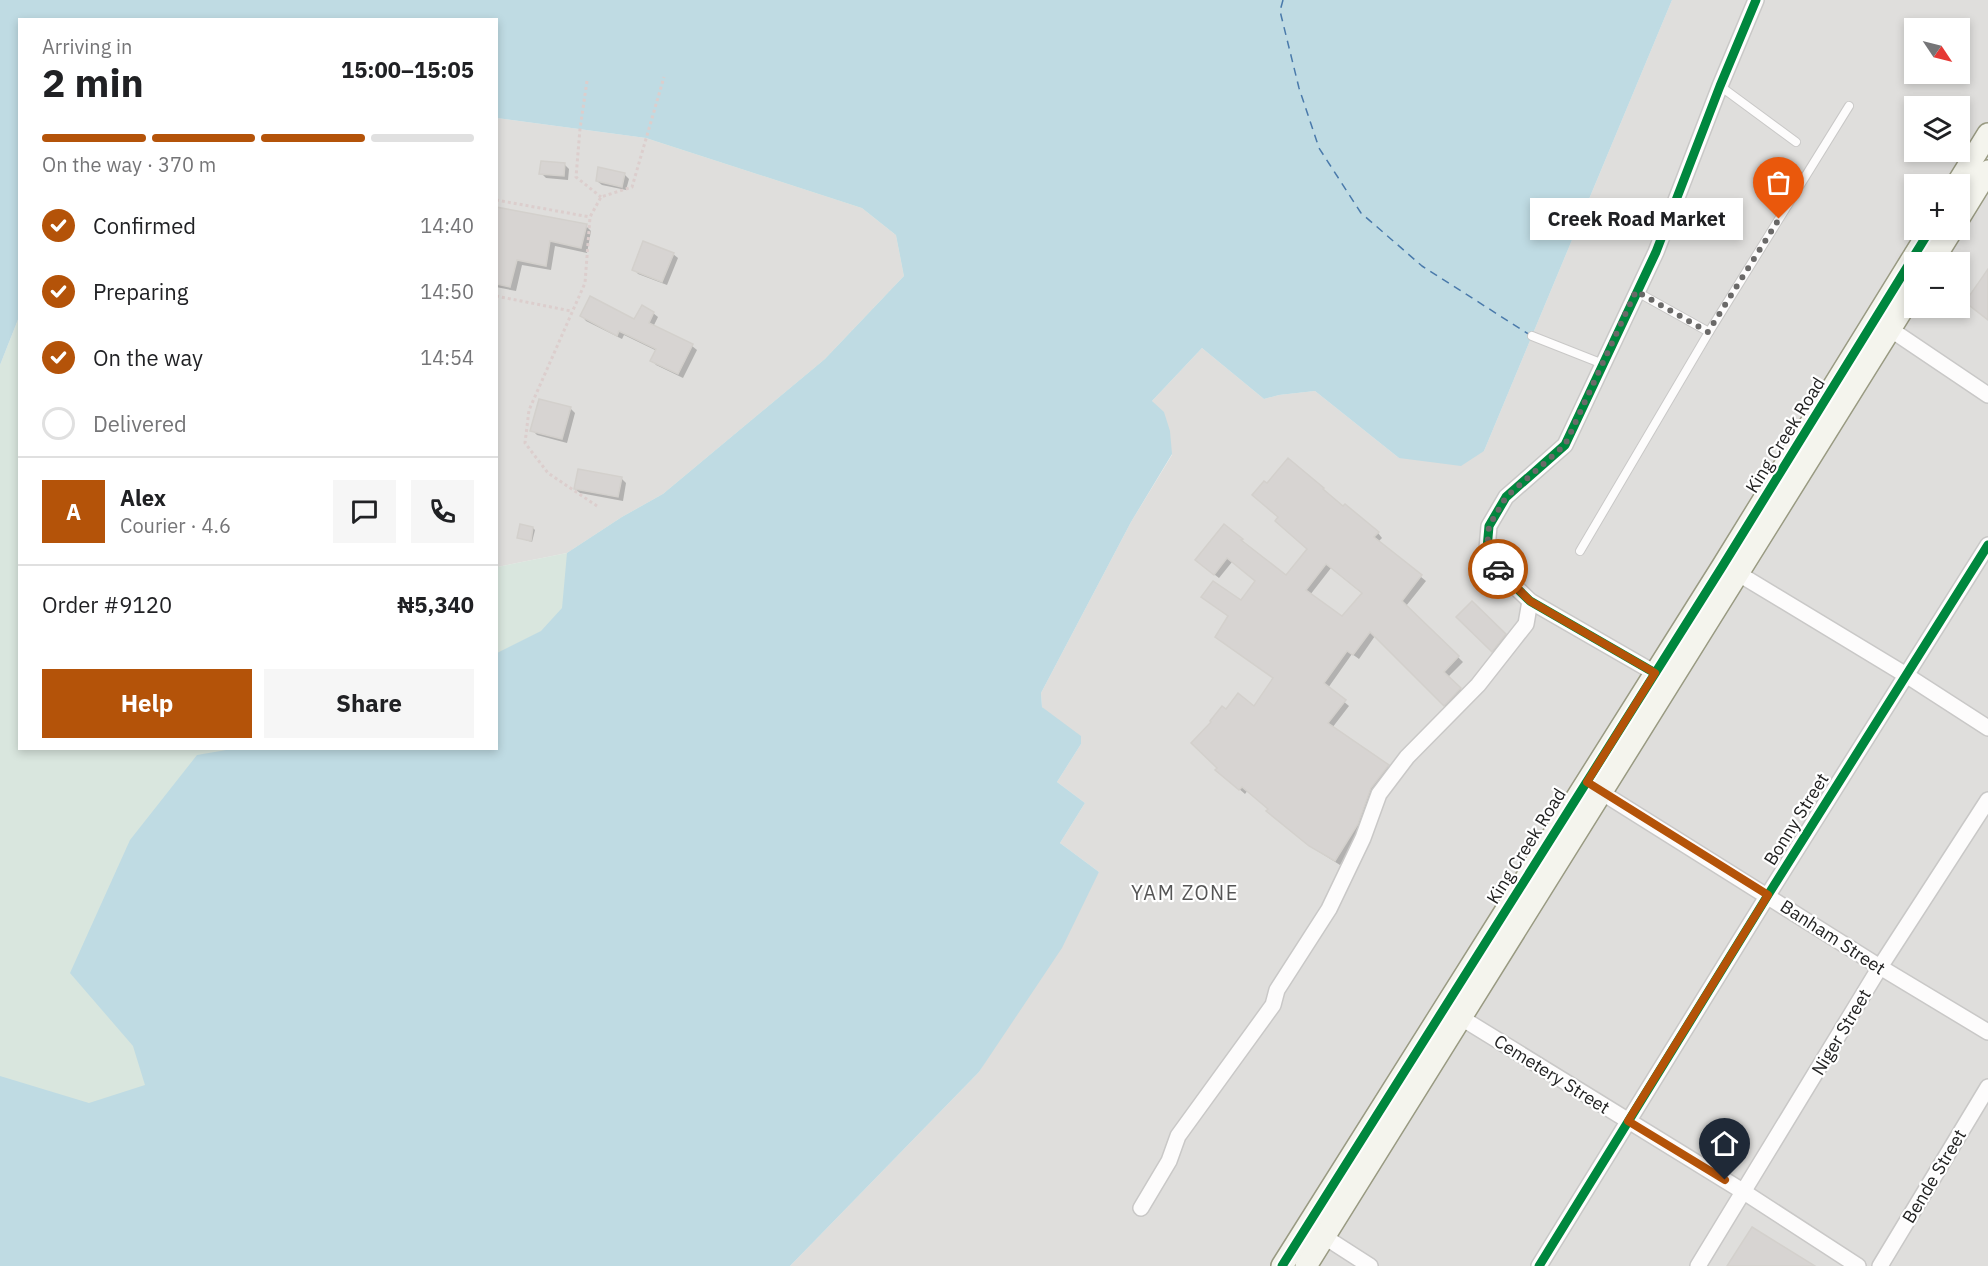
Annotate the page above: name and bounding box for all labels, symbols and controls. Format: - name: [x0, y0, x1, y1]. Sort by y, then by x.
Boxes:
- north arrow: [1904, 18, 1970, 84]
- map controls: [1904, 18, 1970, 318]
- text: Arriving in: [42, 33, 132, 60]
- text: 15:00–15:05: [341, 55, 474, 84]
- text: 2 min: [42, 57, 144, 108]
- button: layers: [1904, 96, 1970, 162]
- text: On the way · 370 m: [42, 151, 216, 178]
- pin: [1753, 157, 1804, 219]
- icon: bag: [1762, 166, 1795, 199]
- button: +: [1904, 174, 1970, 240]
- callout: Creek Road Market: [1530, 198, 1743, 240]
- text: Creek Road Market: [1547, 205, 1726, 232]
- icon: check: [42, 209, 75, 242]
- text: Confirmed: [93, 211, 196, 240]
- text: 14:40: [420, 212, 474, 239]
- button: −: [1904, 252, 1970, 318]
- icon: check: [42, 275, 75, 308]
- text: Preparing: [93, 277, 188, 306]
- text: 14:50: [420, 278, 474, 305]
- icon: check: [42, 341, 75, 374]
- text: On the way: [93, 343, 203, 372]
- text: 14:54: [420, 344, 474, 371]
- street label: King Creek Road: [1740, 373, 1830, 497]
- text: Delivered: [93, 409, 187, 438]
- button: chat: [333, 480, 396, 543]
- button: phone: [411, 480, 474, 543]
- text: Alex: [120, 483, 166, 512]
- text: A: [66, 497, 81, 526]
- text: Courier · 4.6: [120, 512, 231, 539]
- courier: [1468, 539, 1528, 599]
- icon: car: [1482, 553, 1515, 586]
- text: Order #9120: [42, 590, 172, 619]
- text: ₦5,340: [397, 590, 474, 619]
- button: Help: [42, 669, 252, 738]
- button: Share: [264, 669, 474, 738]
- street label: Bonny Street: [1758, 768, 1834, 870]
- street label: King Creek Road: [1481, 784, 1571, 908]
- district label: YAM ZONE: [1131, 879, 1239, 906]
- street label: Banham Street: [1776, 894, 1890, 980]
- street label: Niger Street: [1806, 985, 1876, 1079]
- street label: Cemetery Street: [1490, 1029, 1614, 1119]
- pin: [1699, 1118, 1750, 1180]
- street label: Bende Street: [1897, 1125, 1971, 1227]
- icon: home: [1708, 1127, 1741, 1160]

